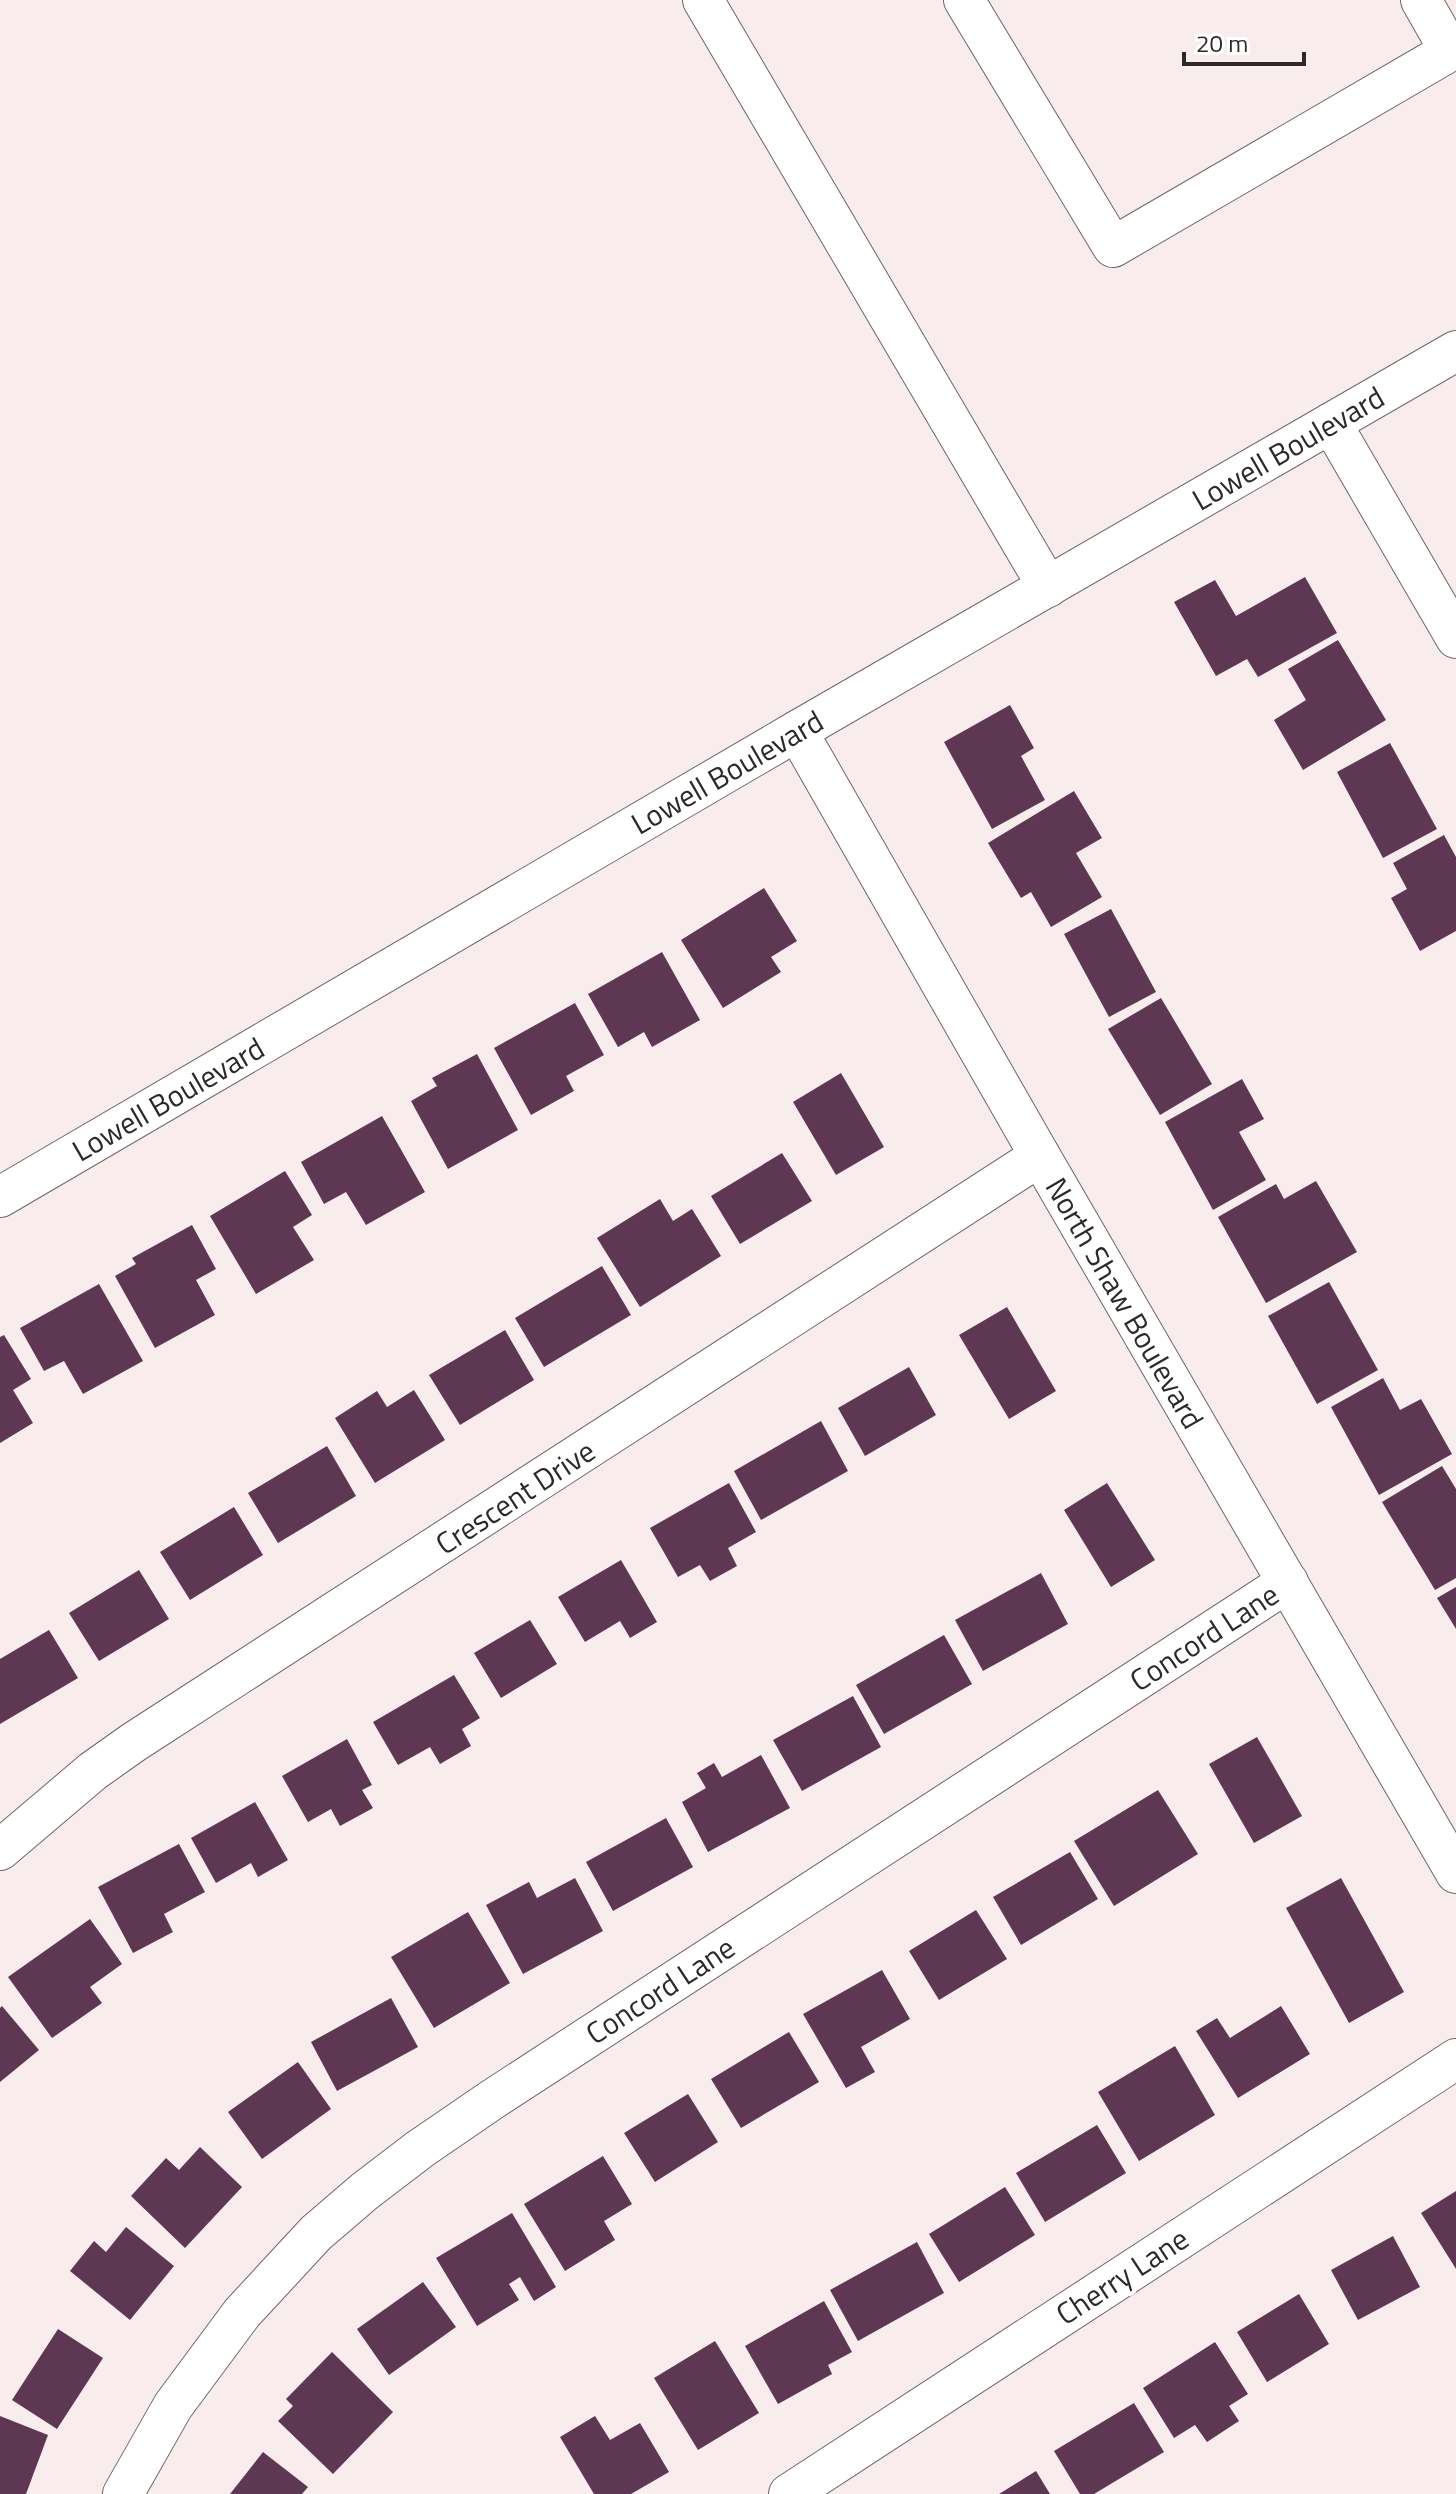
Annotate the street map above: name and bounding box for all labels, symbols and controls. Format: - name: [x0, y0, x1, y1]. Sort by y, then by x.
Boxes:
- scale bar: [1184, 16, 1304, 66]
- text: 20 m: [1196, 25, 1248, 61]
- street label: Lowell Boulevard: [1183, 374, 1393, 522]
- street label: Lowell Boulevard: [622, 698, 832, 846]
- street label: Lowell Boulevard: [63, 1025, 273, 1173]
- street label: North Shaw Boulevard: [1034, 1169, 1216, 1437]
- street label: Crescent Drive: [426, 1428, 604, 1566]
- street label: Concord Lane: [1120, 1571, 1288, 1703]
- street label: Concord Lane: [576, 1924, 744, 2056]
- street label: Cherry Lane: [1047, 2216, 1197, 2336]

